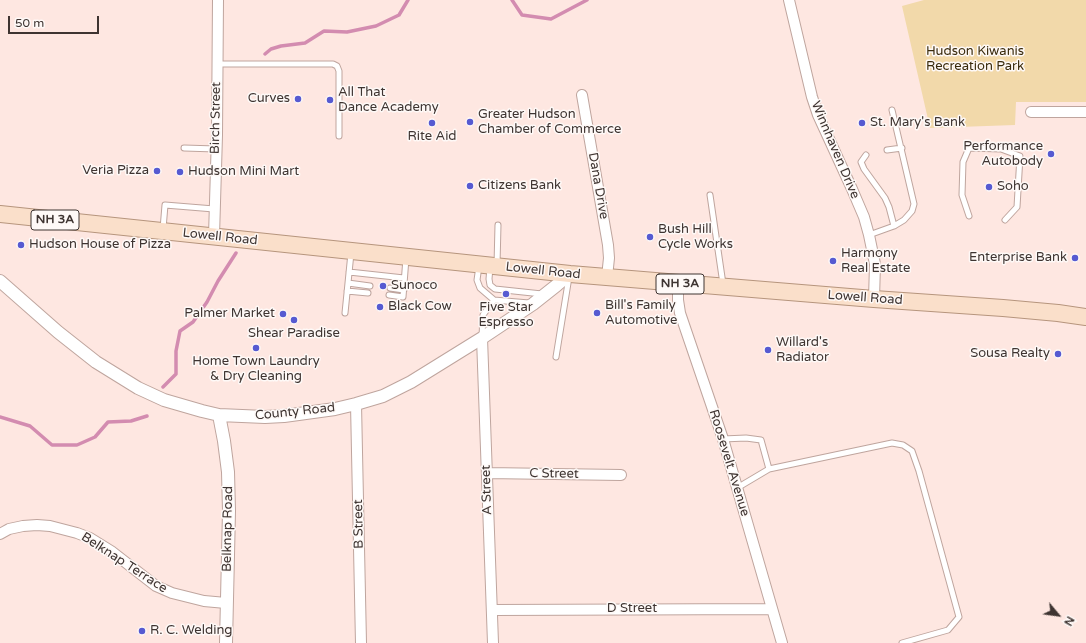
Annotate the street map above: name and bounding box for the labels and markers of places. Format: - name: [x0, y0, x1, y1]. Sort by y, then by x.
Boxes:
- place label: All That Dance Academy: [338, 85, 439, 116]
- place label: Curves: [248, 91, 290, 107]
- marker: Curves: [293, 94, 303, 104]
- marker: All That Dance Academy: [325, 95, 335, 105]
- place label: Greater Hudson Chamber of Commerce: [478, 107, 621, 138]
- place label: St. Mary's Bank: [870, 115, 965, 131]
- marker: Greater Hudson Chamber of Commerce: [465, 117, 475, 127]
- marker: Rite Aid: [427, 118, 437, 128]
- marker: St. Mary's Bank: [857, 118, 867, 128]
- place label: Rite Aid: [407, 129, 457, 145]
- place label: Performance Autobody: [963, 139, 1043, 170]
- marker: Performance Autobody: [1046, 149, 1056, 159]
- place label: Veria Pizza: [82, 163, 149, 179]
- place label: Hudson Mini Mart: [188, 164, 299, 180]
- marker: Veria Pizza: [152, 166, 162, 176]
- marker: Hudson Mini Mart: [175, 167, 185, 177]
- place label: Citizens Bank: [478, 178, 561, 194]
- place label: Soho: [997, 179, 1029, 195]
- marker: Citizens Bank: [465, 181, 475, 191]
- marker: Soho: [984, 182, 994, 192]
- place label: Bush Hill Cycle Works: [658, 222, 733, 253]
- marker: Bush Hill Cycle Works: [645, 232, 655, 242]
- place label: Hudson House of Pizza: [29, 237, 171, 253]
- marker: Hudson House of Pizza: [16, 240, 26, 250]
- place label: Harmony Real Estate: [841, 246, 910, 277]
- place label: Enterprise Bank: [969, 250, 1067, 266]
- marker: Enterprise Bank: [1070, 253, 1080, 263]
- marker: Harmony Real Estate: [828, 256, 838, 266]
- place label: Sunoco: [391, 278, 437, 294]
- marker: Sunoco: [378, 281, 388, 291]
- marker: Five Star Espresso: [501, 289, 511, 299]
- place label: Bill's Family Automotive: [605, 298, 677, 329]
- place label: Black Cow: [388, 299, 452, 315]
- place label: Five Star Espresso: [478, 300, 534, 331]
- marker: Black Cow: [375, 302, 385, 312]
- place label: Palmer Market: [184, 306, 275, 322]
- marker: Bill's Family Automotive: [592, 308, 602, 318]
- marker: Palmer Market: [278, 309, 288, 319]
- marker: Shear Paradise: [289, 315, 299, 325]
- place label: Shear Paradise: [248, 326, 340, 342]
- place label: Willard's Radiator: [776, 335, 829, 366]
- marker: Home Town Laundry & Dry Cleaning: [251, 343, 261, 353]
- marker: Willard's Radiator: [763, 345, 773, 355]
- place label: Sousa Realty: [970, 346, 1050, 362]
- marker: Sousa Realty: [1053, 349, 1063, 359]
- place label: Home Town Laundry & Dry Cleaning: [192, 354, 320, 385]
- place label: R. C. Welding: [150, 623, 233, 639]
- marker: R. C. Welding: [137, 626, 147, 636]

